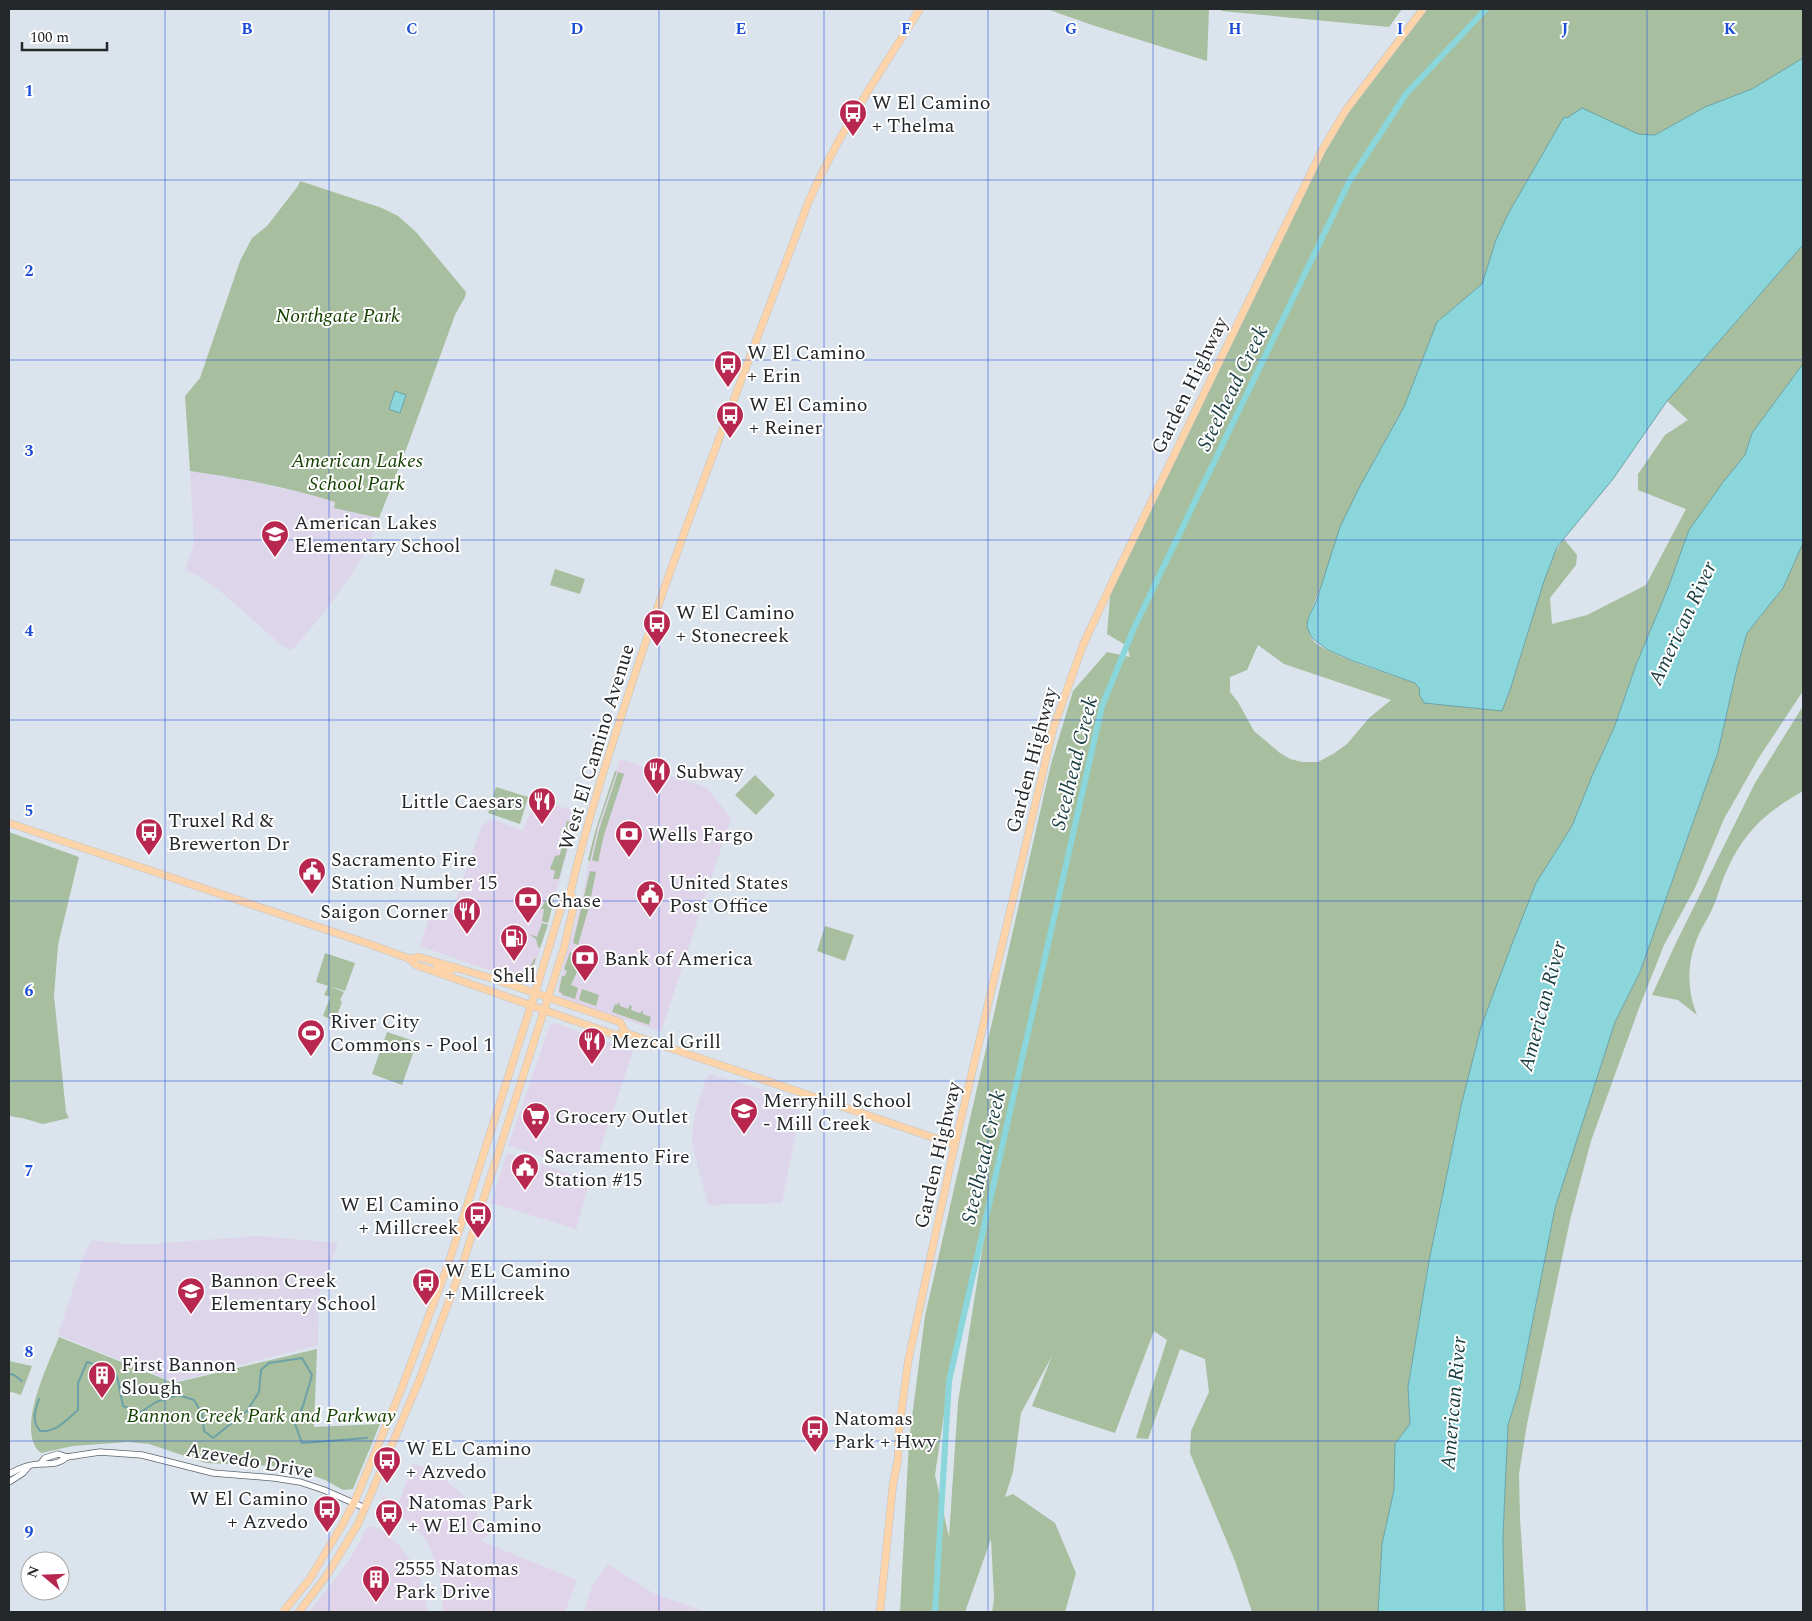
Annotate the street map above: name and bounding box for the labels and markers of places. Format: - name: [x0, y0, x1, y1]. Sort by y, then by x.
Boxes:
- place label: W El Camino + Thelma: [872, 88, 991, 141]
- bus stop icon: W El Camino + Thelma: [838, 98, 868, 137]
- place label: W El Camino + Erin: [747, 338, 866, 391]
- bus stop icon: W El Camino + Erin: [713, 349, 743, 388]
- place label: W El Camino + Reiner: [749, 390, 868, 443]
- bus stop icon: W El Camino + Reiner: [715, 400, 745, 439]
- place label: American Lakes Elementary School: [294, 508, 460, 561]
- school or university icon: American Lakes Elementary School: [260, 519, 290, 558]
- place label: W El Camino + Stonecreek: [676, 598, 795, 651]
- bus stop icon: W El Camino + Stonecreek: [642, 608, 672, 647]
- restaurant icon: Subway: [642, 756, 672, 795]
- place label: Subway: [676, 757, 745, 787]
- restaurant icon: Little Caesars: [527, 786, 557, 825]
- place label: Little Caesars: [400, 787, 523, 817]
- place label: Truxel Rd & Brewerton Dr: [168, 806, 289, 859]
- bus stop icon: Truxel Rd & Brewerton Dr: [134, 817, 164, 856]
- bank icon: Wells Fargo: [614, 819, 644, 858]
- place label: Wells Fargo: [648, 820, 753, 850]
- place label: Sacramento Fire Station Number 15: [331, 845, 498, 898]
- public building icon: Sacramento Fire Station Number 15: [297, 856, 327, 895]
- place label: United States Post Office: [669, 868, 789, 921]
- public building icon: United States Post Office: [635, 879, 665, 918]
- bank icon: Chase: [513, 885, 543, 924]
- place label: Chase: [547, 886, 601, 916]
- restaurant icon: Saigon Corner: [452, 896, 482, 935]
- place label: Saigon Corner: [320, 897, 448, 927]
- fuel station icon: Shell: [499, 923, 529, 962]
- bank icon: Bank of America: [570, 943, 600, 982]
- place label: Bank of America: [604, 944, 753, 974]
- place label: Shell: [492, 961, 536, 991]
- place label: River City Commons - Pool 1: [330, 1007, 493, 1060]
- sports icon: River City Commons - Pool 1: [296, 1018, 326, 1057]
- restaurant icon: Mezcal Grill: [577, 1026, 607, 1065]
- place label: Mezcal Grill: [611, 1027, 721, 1057]
- place label: Merryhill School - Mill Creek: [763, 1086, 912, 1139]
- school or university icon: Merryhill School - Mill Creek: [729, 1096, 759, 1135]
- supermarket icon: Grocery Outlet: [521, 1101, 551, 1140]
- place label: Grocery Outlet: [555, 1102, 688, 1132]
- place label: Sacramento Fire Station #15: [544, 1142, 690, 1195]
- public building icon: Sacramento Fire Station #15: [510, 1152, 540, 1191]
- place label: W El Camino + Millcreek: [340, 1190, 459, 1243]
- bus stop icon: W El Camino + Millcreek: [463, 1200, 493, 1239]
- place label: W EL Camino + Millcreek: [445, 1256, 570, 1309]
- place label: Bannon Creek Elementary School: [210, 1266, 376, 1319]
- bus stop icon: W EL Camino + Millcreek: [411, 1267, 441, 1306]
- school or university icon: Bannon Creek Elementary School: [176, 1276, 206, 1315]
- place label: First Bannon Slough: [121, 1350, 236, 1403]
- building icon: First Bannon Slough: [87, 1360, 117, 1399]
- place label: Natomas Park + Hwy: [834, 1404, 937, 1457]
- bus stop icon: Natomas Park + Hwy: [800, 1414, 830, 1453]
- place label: W EL Camino + Azvedo: [406, 1434, 531, 1487]
- bus stop icon: W EL Camino + Azvedo: [372, 1445, 402, 1484]
- place label: W El Camino + Azvedo: [189, 1484, 308, 1537]
- place label: Natomas Park + W El Camino: [408, 1488, 542, 1541]
- bus stop icon: W El Camino + Azvedo: [312, 1494, 342, 1533]
- bus stop icon: Natomas Park + W El Camino: [374, 1498, 404, 1537]
- place label: 2555 Natomas Park Drive: [395, 1554, 519, 1607]
- building icon: 2555 Natomas Park Drive: [361, 1564, 391, 1603]

